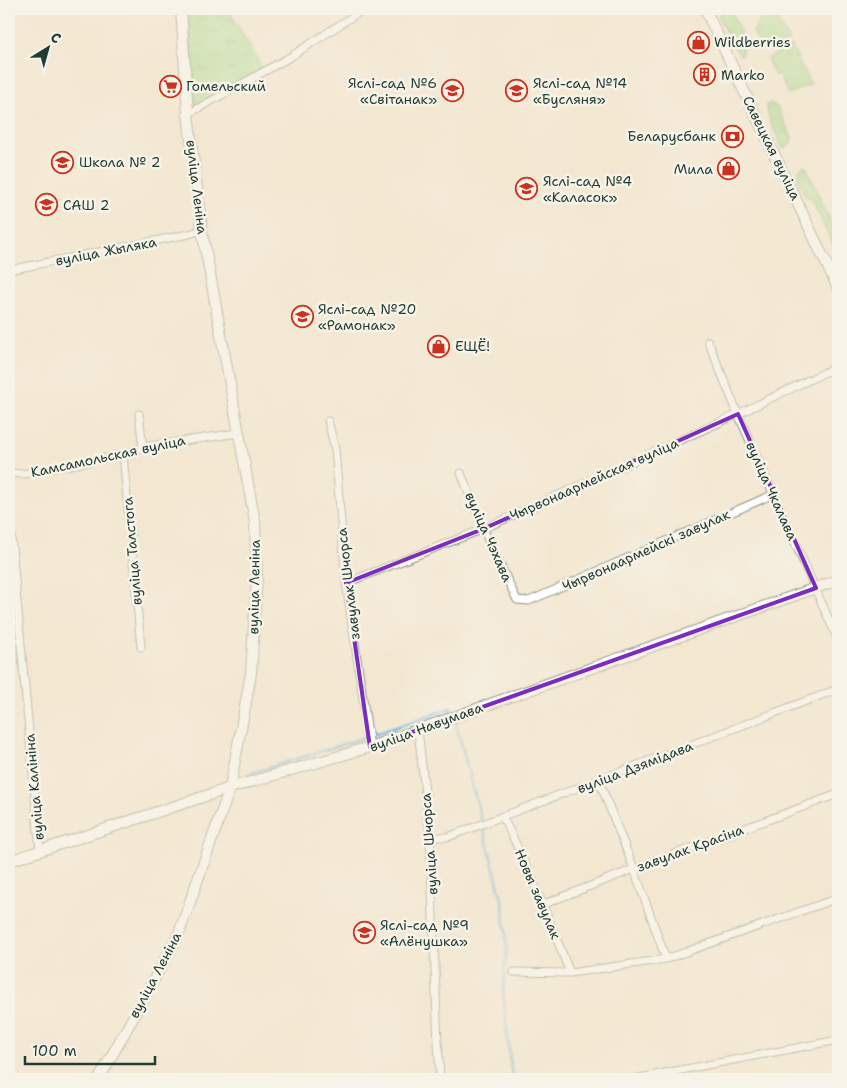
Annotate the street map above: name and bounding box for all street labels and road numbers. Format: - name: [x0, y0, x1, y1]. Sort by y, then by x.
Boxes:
- street label: Савецкая вуліца: [739, 93, 805, 203]
- street label: вуліца Леніна: [182, 139, 212, 236]
- street label: вуліца Жыляка: [54, 232, 158, 270]
- street label: Камсамольская вуліца: [29, 431, 187, 481]
- street label: Чырвонаармейская вуліца: [507, 433, 682, 524]
- street label: вуліца Чкалава: [742, 439, 802, 543]
- street label: вуліца Чэхава: [461, 489, 517, 585]
- street label: вуліца Талстога: [118, 496, 146, 606]
- street label: Чырвонаармейскі завулак: [559, 505, 733, 595]
- street label: завулак Шчорса: [332, 527, 364, 641]
- street label: вуліца Леніна: [244, 539, 264, 635]
- street label: вуліца Навумава: [367, 698, 485, 756]
- street label: вуліца Калініна: [20, 733, 48, 841]
- street label: вуліца Дзямідава: [575, 737, 696, 797]
- street label: вуліца Шчорса: [416, 792, 442, 895]
- street label: завулак Красіна: [634, 820, 746, 876]
- street label: Новы завулак: [511, 846, 565, 942]
- street label: вуліца Леніна: [125, 929, 185, 1021]

